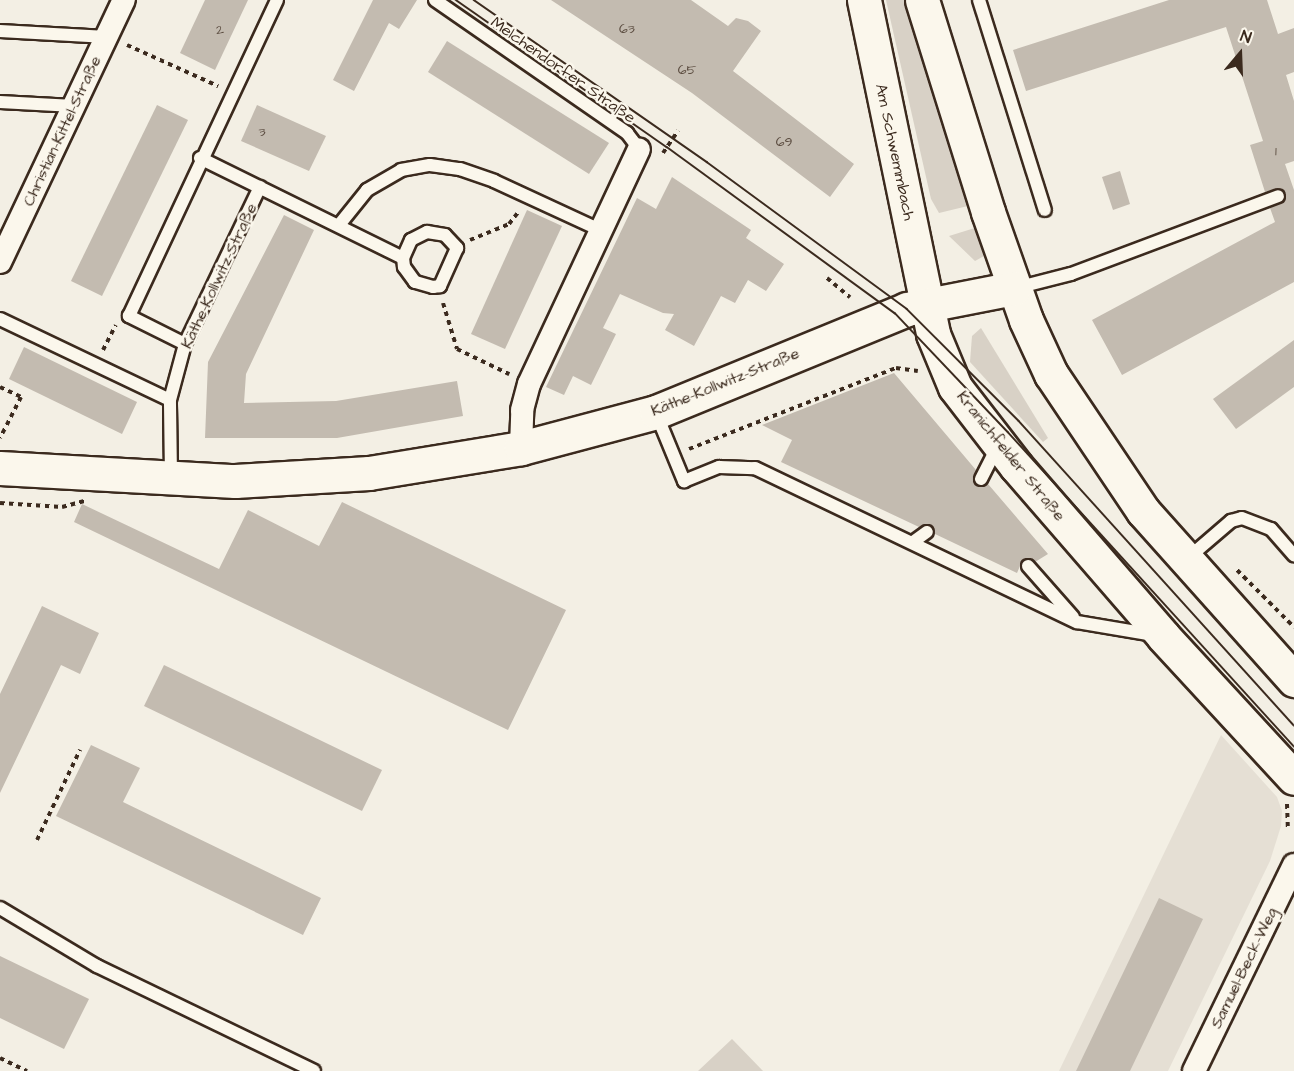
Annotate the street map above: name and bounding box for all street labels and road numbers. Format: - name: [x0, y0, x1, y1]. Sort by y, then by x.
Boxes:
- street label: Melchendorfer Straße: [487, 13, 639, 127]
- street label: Christian-Kittel-Straße: [19, 53, 105, 209]
- street label: Am Schwemmbach: [871, 82, 919, 222]
- street label: Käthe-Kollwitz-Straße: [177, 200, 261, 352]
- street label: Käthe-Kollwitz-Straße: [648, 343, 802, 421]
- street label: Kranichfelder Straße: [953, 387, 1069, 525]
- street label: Samuel-Beck-Weg: [1206, 904, 1282, 1032]

